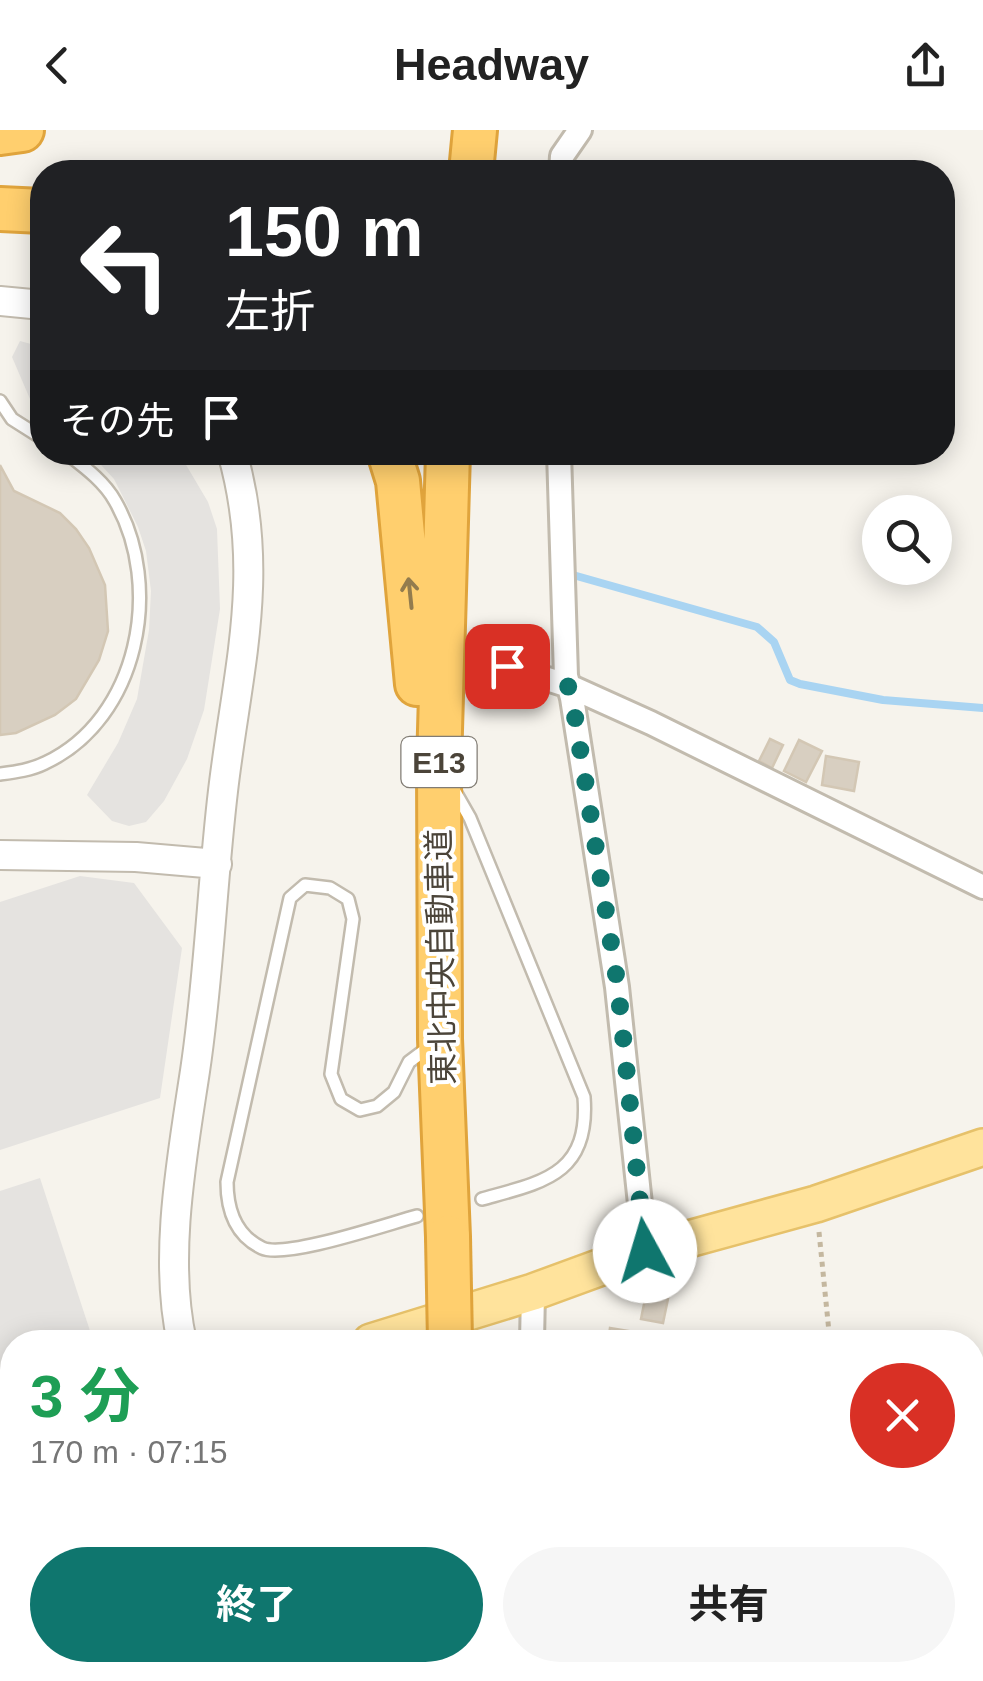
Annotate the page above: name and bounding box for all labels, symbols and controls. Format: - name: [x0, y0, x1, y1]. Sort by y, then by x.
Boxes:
- icon: back: [30, 38, 85, 93]
- icon: share: [898, 38, 953, 93]
- text: Headway: [394, 39, 589, 90]
- text: 150 m: [225, 193, 423, 271]
- icon: left: [60, 200, 190, 330]
- text: 左折: [225, 286, 315, 337]
- icon: arrive: [194, 390, 249, 445]
- text: その先: [60, 400, 174, 442]
- map controls: [862, 495, 952, 585]
- button: search: [862, 495, 952, 585]
- one-way arrow: [401, 577, 420, 609]
- pin: [465, 624, 550, 709]
- icon: arrive: [480, 639, 535, 694]
- road number: E13: [402, 737, 476, 787]
- street label: 東北中央自動車道: [421, 829, 461, 1085]
- position arrow: [593, 1199, 697, 1303]
- text: 3 分: [30, 1363, 140, 1430]
- button: close: [850, 1363, 955, 1468]
- text: 170 m · 07:15: [30, 1434, 227, 1470]
- button: 終了: [30, 1547, 483, 1662]
- button: 共有: [503, 1547, 955, 1662]

